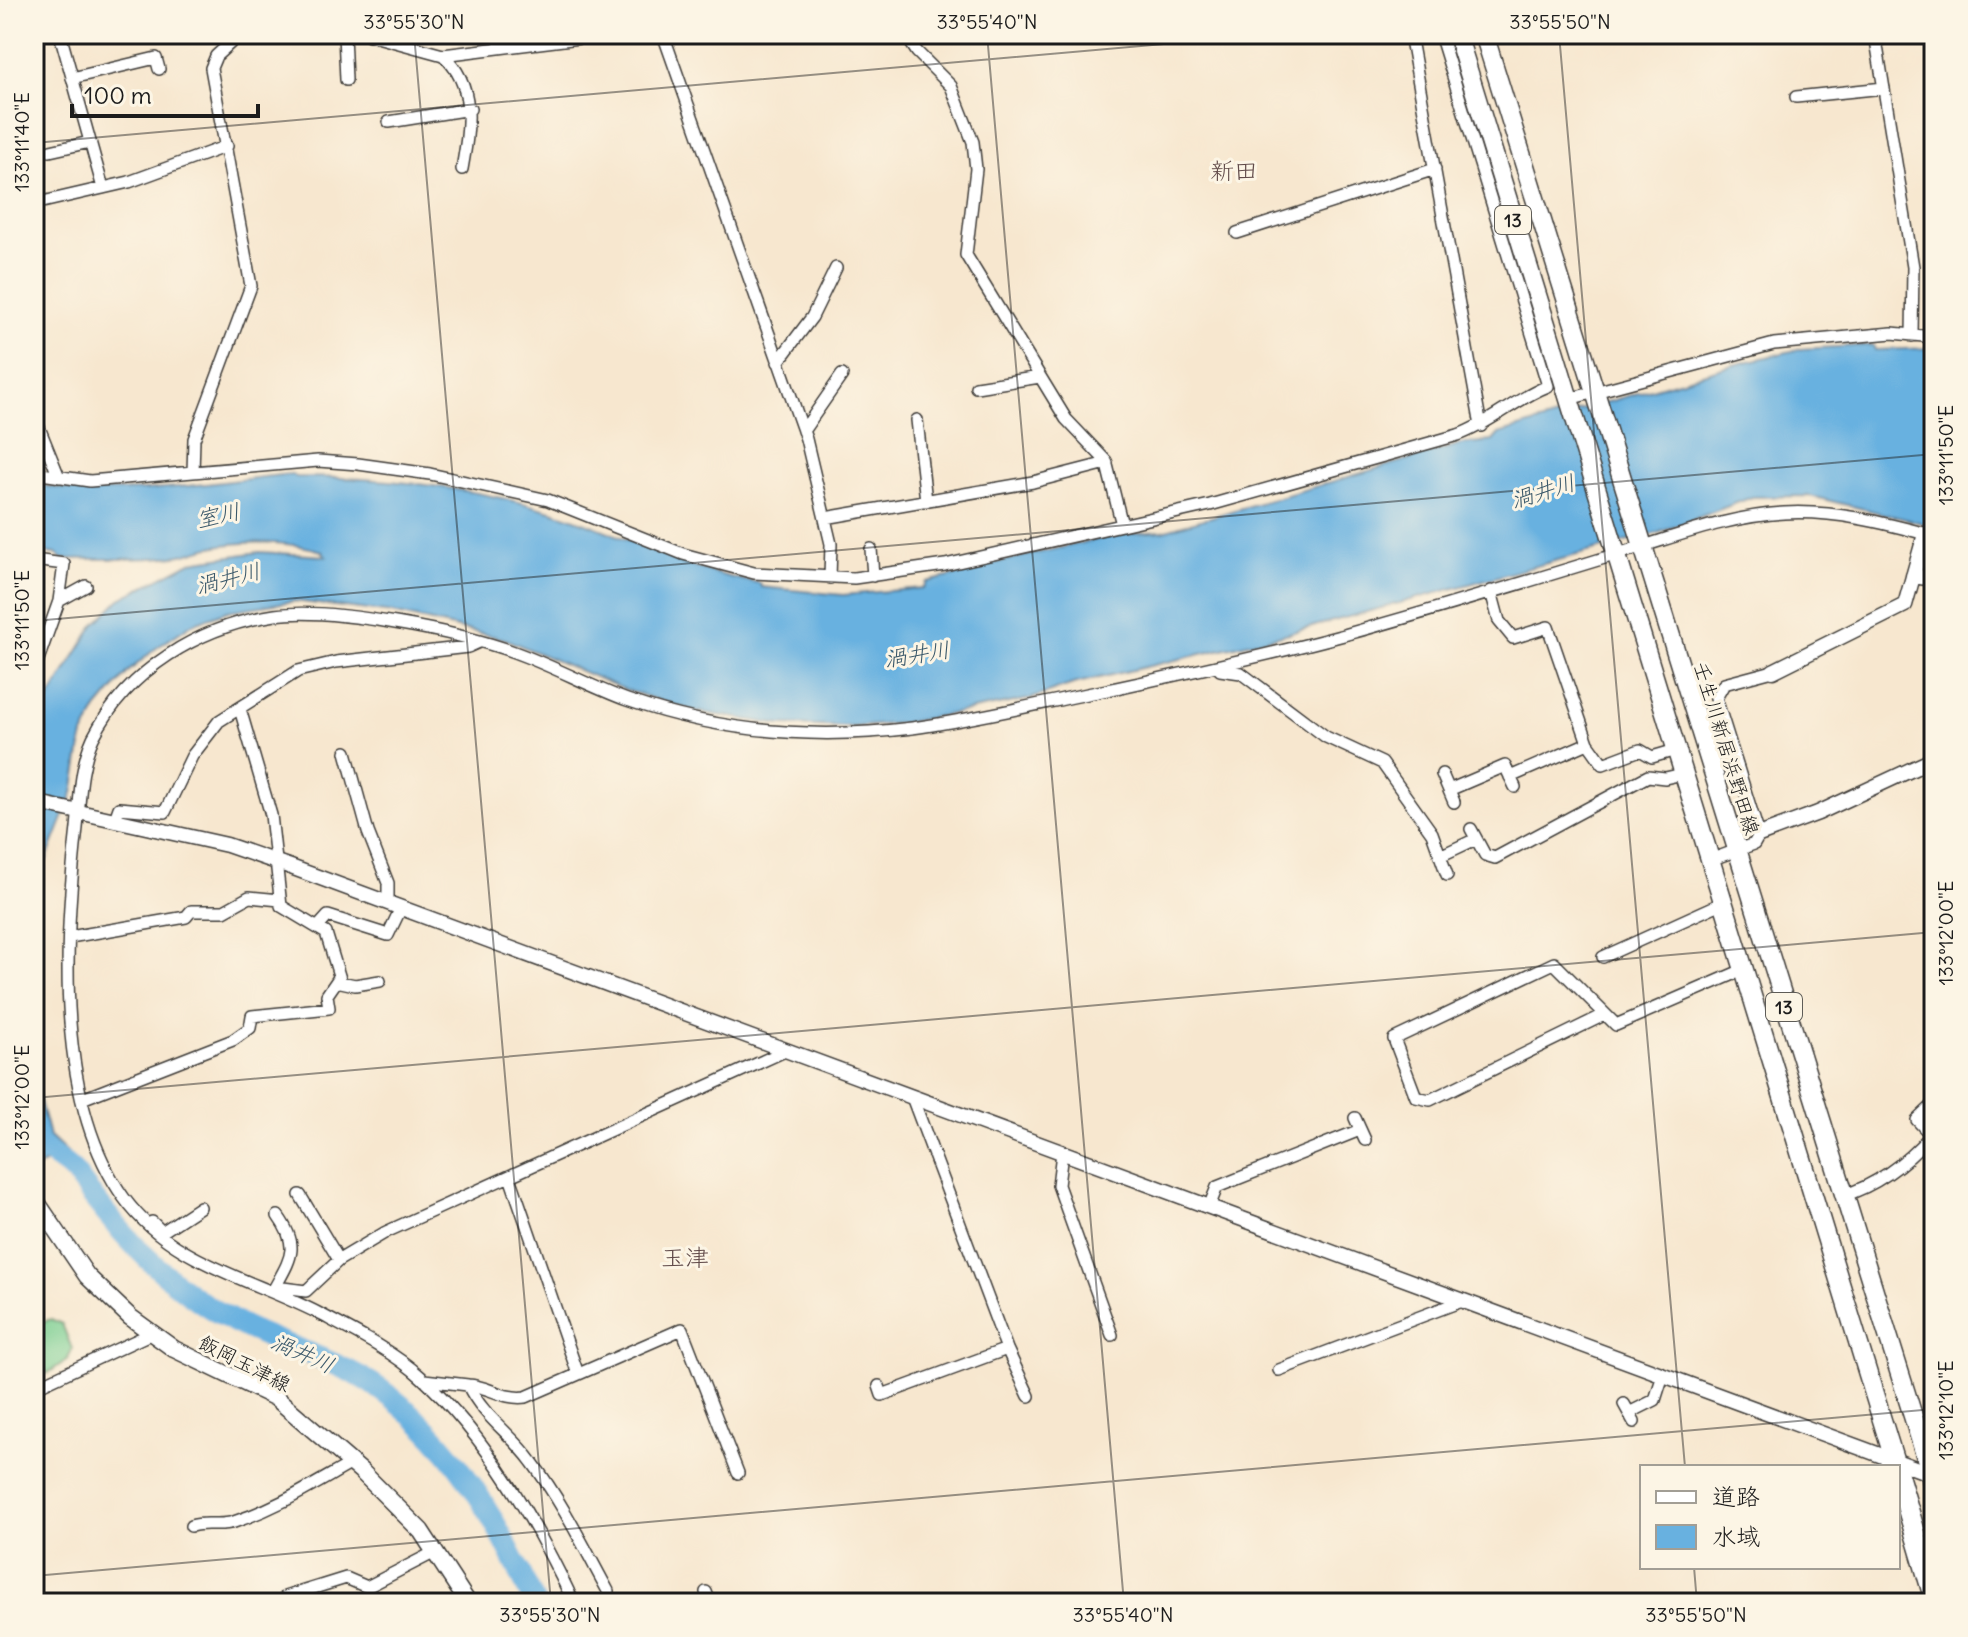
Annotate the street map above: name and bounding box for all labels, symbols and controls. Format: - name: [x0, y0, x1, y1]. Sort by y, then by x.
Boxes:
- text: 33°55'30"N: [363, 9, 465, 34]
- text: 33°55'40"N: [936, 9, 1038, 34]
- text: 33°55'50"N: [1509, 9, 1611, 34]
- scale bar: [72, 68, 258, 118]
- text: 100 m: [84, 80, 152, 110]
- text: 133°11'40"E: [9, 92, 34, 192]
- district label: 新田: [1210, 155, 1258, 185]
- road number: 13: [1495, 206, 1531, 234]
- text: 133°11'50"E: [1933, 405, 1958, 505]
- water label: 渦井川: [1507, 468, 1579, 514]
- water label: 室川: [194, 497, 242, 533]
- water label: 渦井川: [193, 556, 263, 600]
- text: 133°11'50"E: [9, 570, 34, 670]
- water label: 渦井川: [882, 635, 952, 673]
- street label: 壬生川新居浜野田線: [1689, 658, 1765, 838]
- text: 133°12'00"E: [1933, 881, 1958, 985]
- road number: 13: [1766, 993, 1802, 1021]
- text: 133°12'00"E: [9, 1045, 34, 1149]
- district label: 玉津: [661, 1242, 709, 1272]
- water label: 渦井川: [267, 1327, 339, 1379]
- street label: 飯岡玉津線: [195, 1329, 295, 1397]
- text: 133°12'10"E: [1933, 1360, 1958, 1460]
- legend: [1640, 1465, 1900, 1569]
- text: 道路: [1712, 1481, 1760, 1511]
- text: 水域: [1712, 1521, 1760, 1551]
- text: 33°55'30"N: [499, 1602, 601, 1627]
- text: 33°55'40"N: [1072, 1602, 1174, 1627]
- text: 33°55'50"N: [1645, 1602, 1747, 1627]

